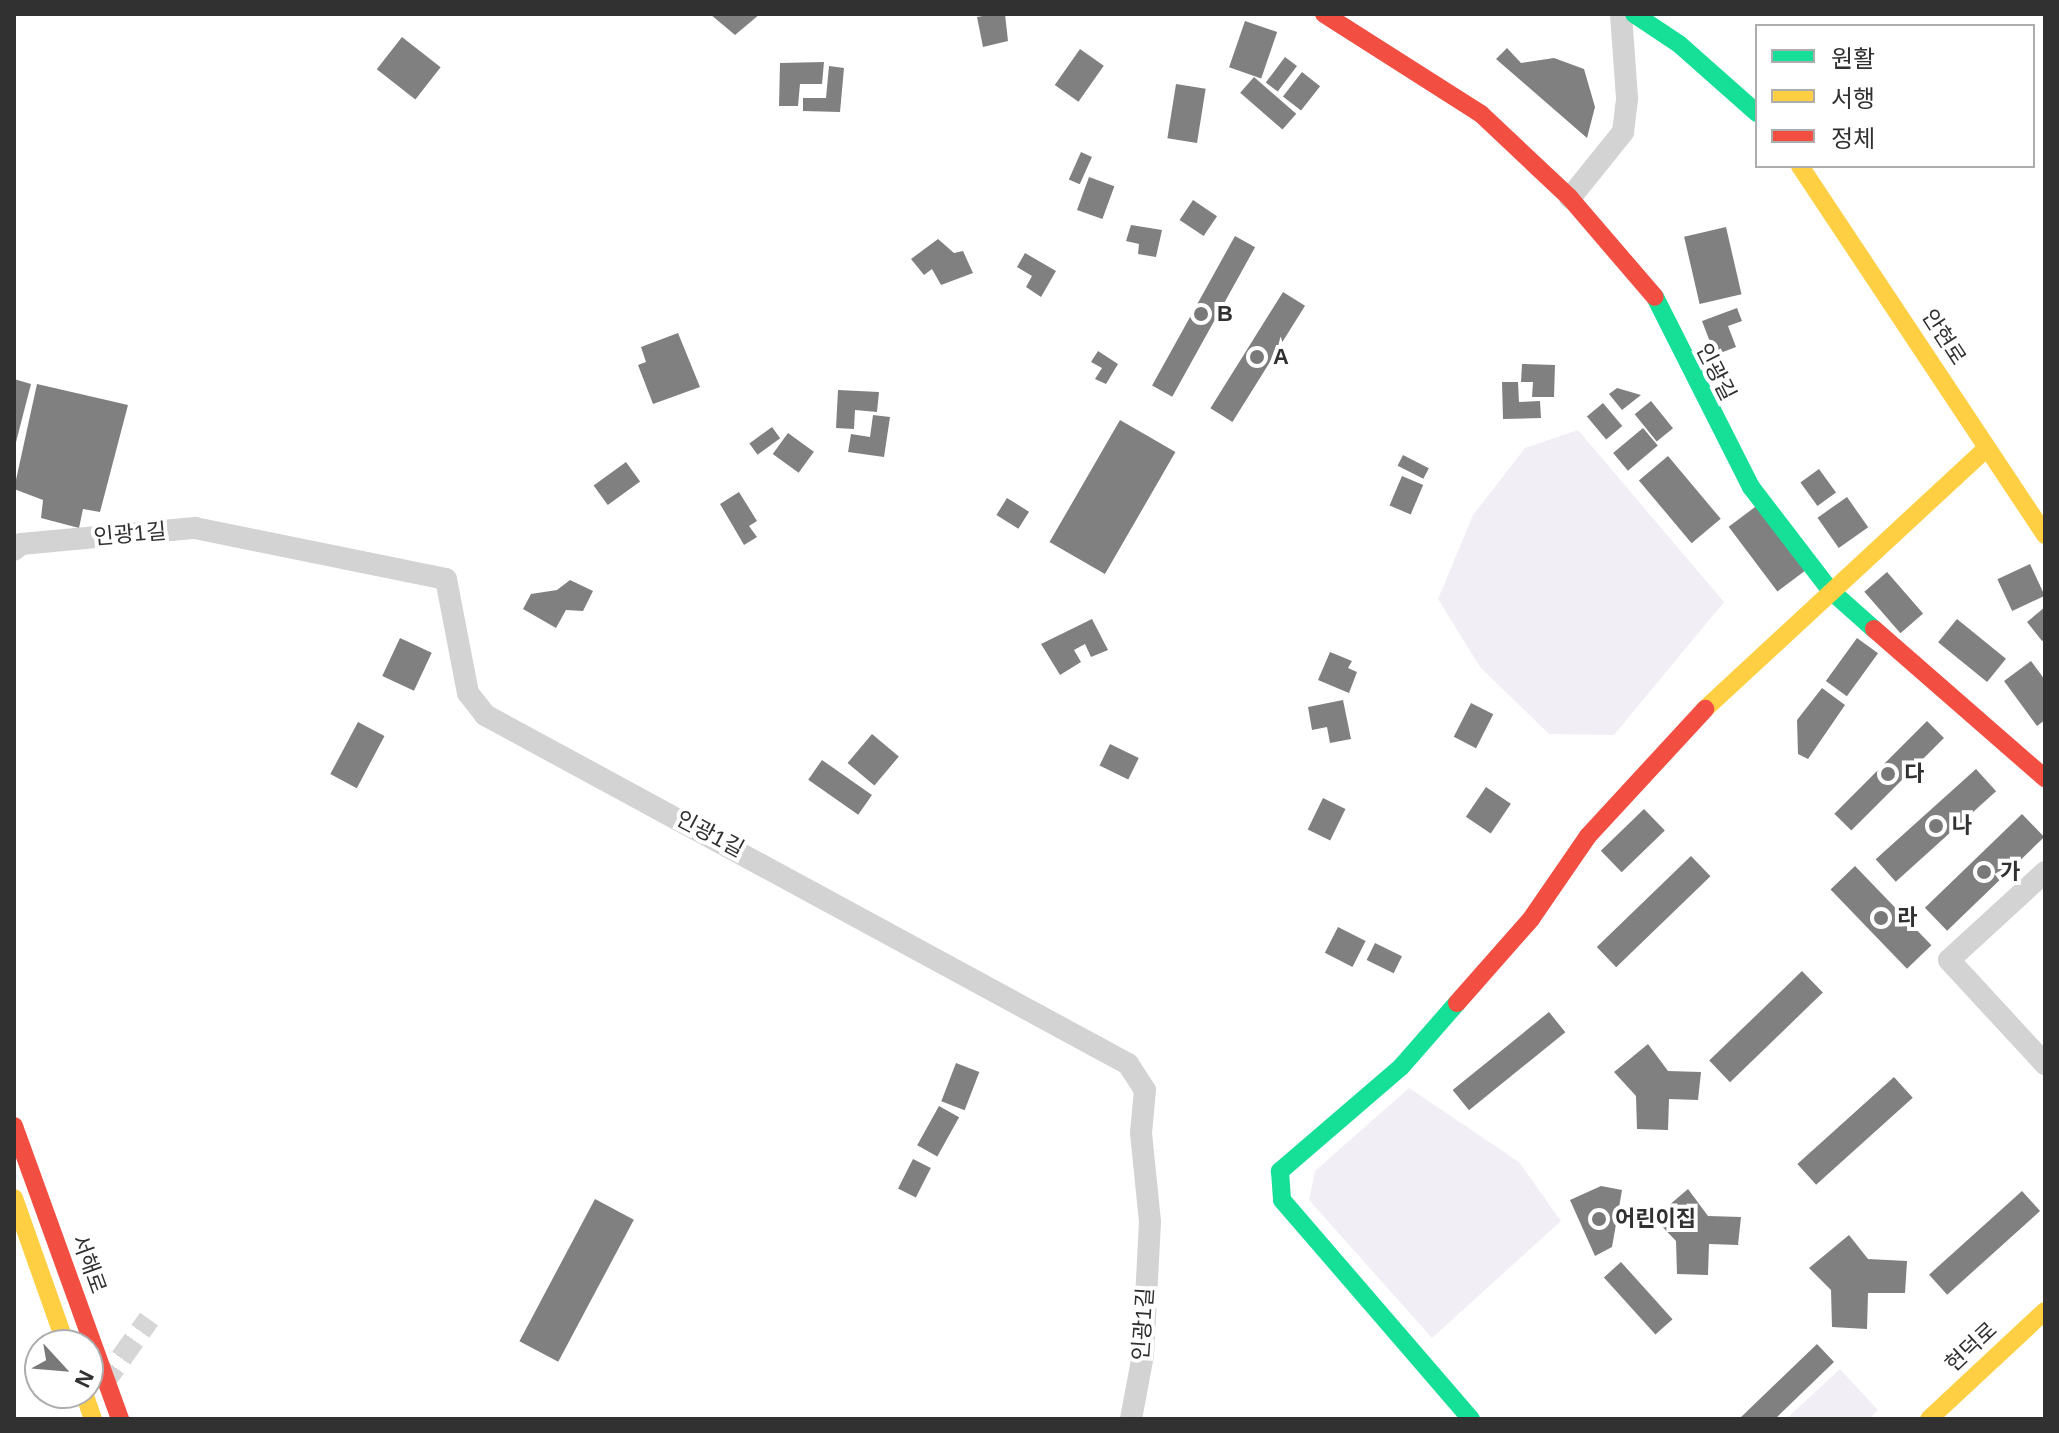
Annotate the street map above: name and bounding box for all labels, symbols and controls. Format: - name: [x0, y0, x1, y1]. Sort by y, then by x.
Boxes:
- legend: [1755, 24, 2035, 168]
- text: 원활: [1831, 45, 1875, 72]
- text: 서행: [1831, 85, 1875, 112]
- text: 정체: [1831, 125, 1875, 152]
- place label: B: [1217, 301, 1233, 327]
- street label: 안현로: [1916, 304, 1972, 370]
- marker: B: [1192, 305, 1210, 323]
- street label: 인광길: [1690, 339, 1742, 405]
- place label: A: [1273, 344, 1289, 370]
- marker: A: [1248, 348, 1266, 366]
- street label: 인광1길: [93, 518, 167, 550]
- place label: 다: [1904, 761, 1924, 787]
- marker: 다: [1879, 765, 1897, 783]
- street label: 인광1길: [672, 805, 748, 863]
- place label: 나: [1952, 813, 1972, 839]
- marker: 나: [1927, 817, 1945, 835]
- place label: 가: [2000, 859, 2020, 885]
- marker: 가: [1975, 863, 1993, 881]
- place label: 라: [1897, 905, 1917, 931]
- marker: 라: [1872, 909, 1890, 927]
- place label: 어린이집: [1615, 1206, 1696, 1232]
- marker: 어린이집: [1590, 1210, 1608, 1228]
- street label: 서해로: [66, 1231, 112, 1297]
- street label: 인광1길: [1127, 1287, 1159, 1361]
- street label: 현덕로: [1940, 1317, 2002, 1377]
- north arrow: [24, 1329, 104, 1409]
- text: N: [70, 1366, 99, 1391]

